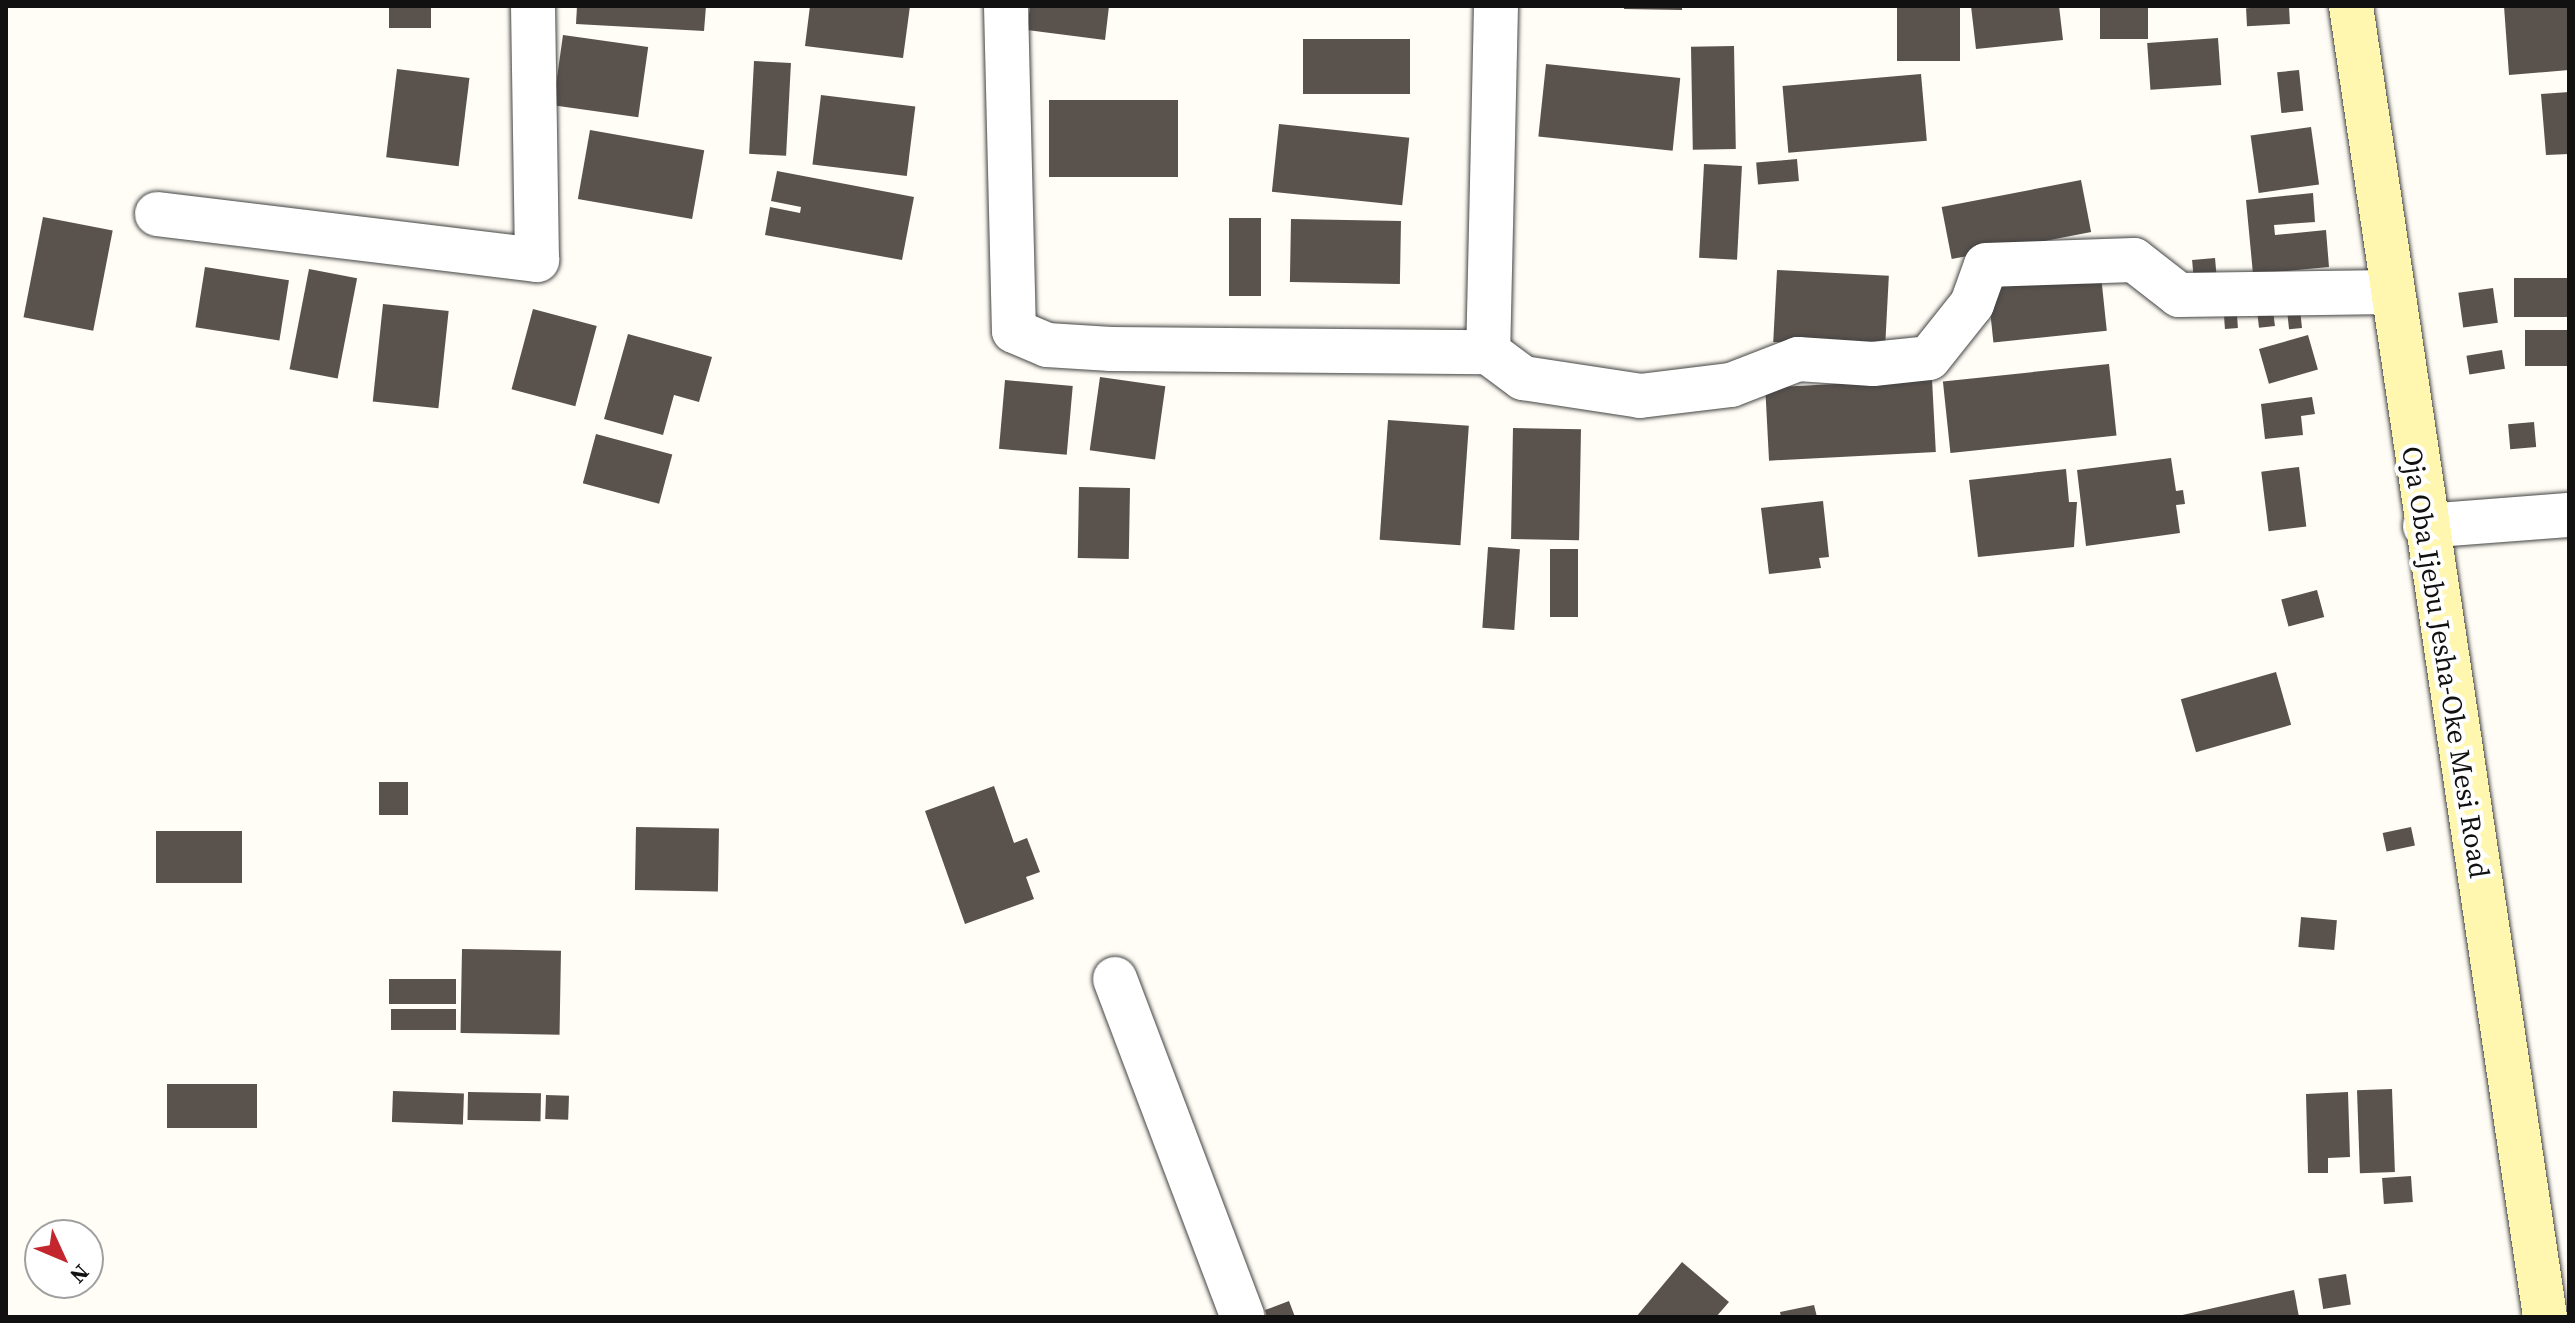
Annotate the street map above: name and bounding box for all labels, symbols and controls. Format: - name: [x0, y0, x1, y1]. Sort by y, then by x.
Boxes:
- street label: Oja Oba Ijebu Jesha-Oke Mesi Road: [2395, 444, 2497, 880]
- north arrow: [24, 1219, 104, 1299]
- text: N: [63, 1258, 96, 1290]

